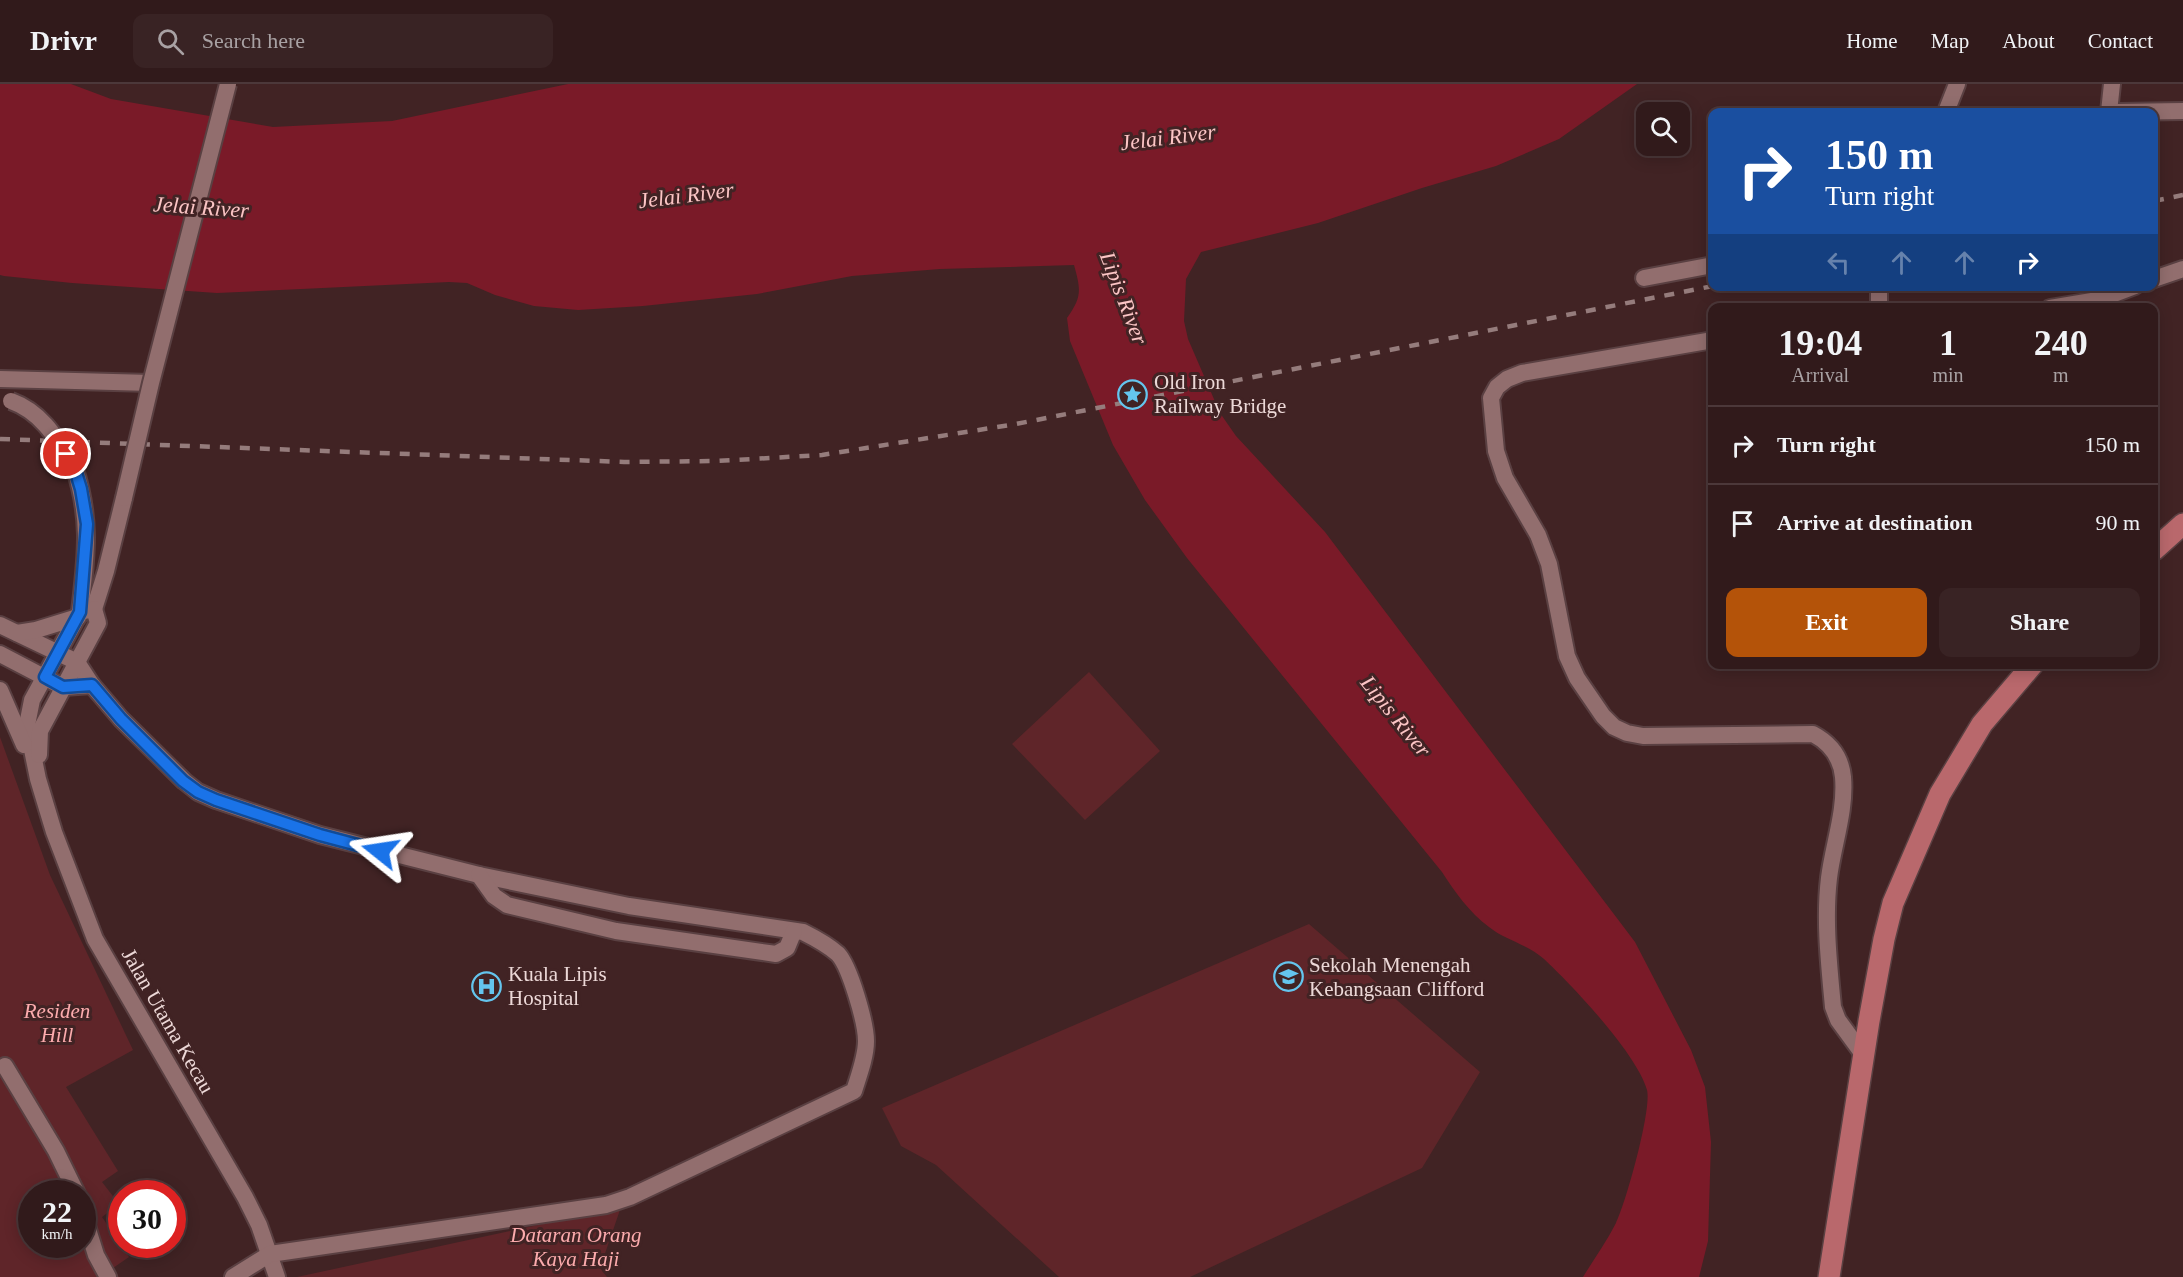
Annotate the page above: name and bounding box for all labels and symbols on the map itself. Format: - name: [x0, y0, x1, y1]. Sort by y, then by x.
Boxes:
- water label: Jelai River: [1119, 119, 1218, 155]
- water label: Jelai River: [637, 177, 736, 213]
- water label: Jelai River: [152, 191, 250, 223]
- water label: Lipis River: [1095, 247, 1153, 348]
- place label: Old Iron Railway Bridge: [1154, 370, 1286, 418]
- place icon: Old Iron Railway Bridge: [1117, 378, 1149, 410]
- pin: [40, 428, 91, 479]
- water label: Lipis River: [1355, 670, 1437, 762]
- position arrow: [348, 819, 412, 883]
- street label: Jalan Utama Kecau: [117, 944, 219, 1098]
- place label: Sekolah Menengah Kebangsaan Clifford: [1309, 953, 1485, 1001]
- school or university icon: Sekolah Menengah Kebangsaan Clifford: [1272, 961, 1304, 993]
- place label: Kuala Lipis Hospital: [508, 962, 607, 1010]
- hospital icon: Kuala Lipis Hospital: [471, 970, 503, 1002]
- park label: Residen Hill: [23, 999, 90, 1047]
- speed limit sign: 30: [108, 1180, 186, 1258]
- park label: Dataran Orang Kaya Haji: [509, 1223, 642, 1271]

